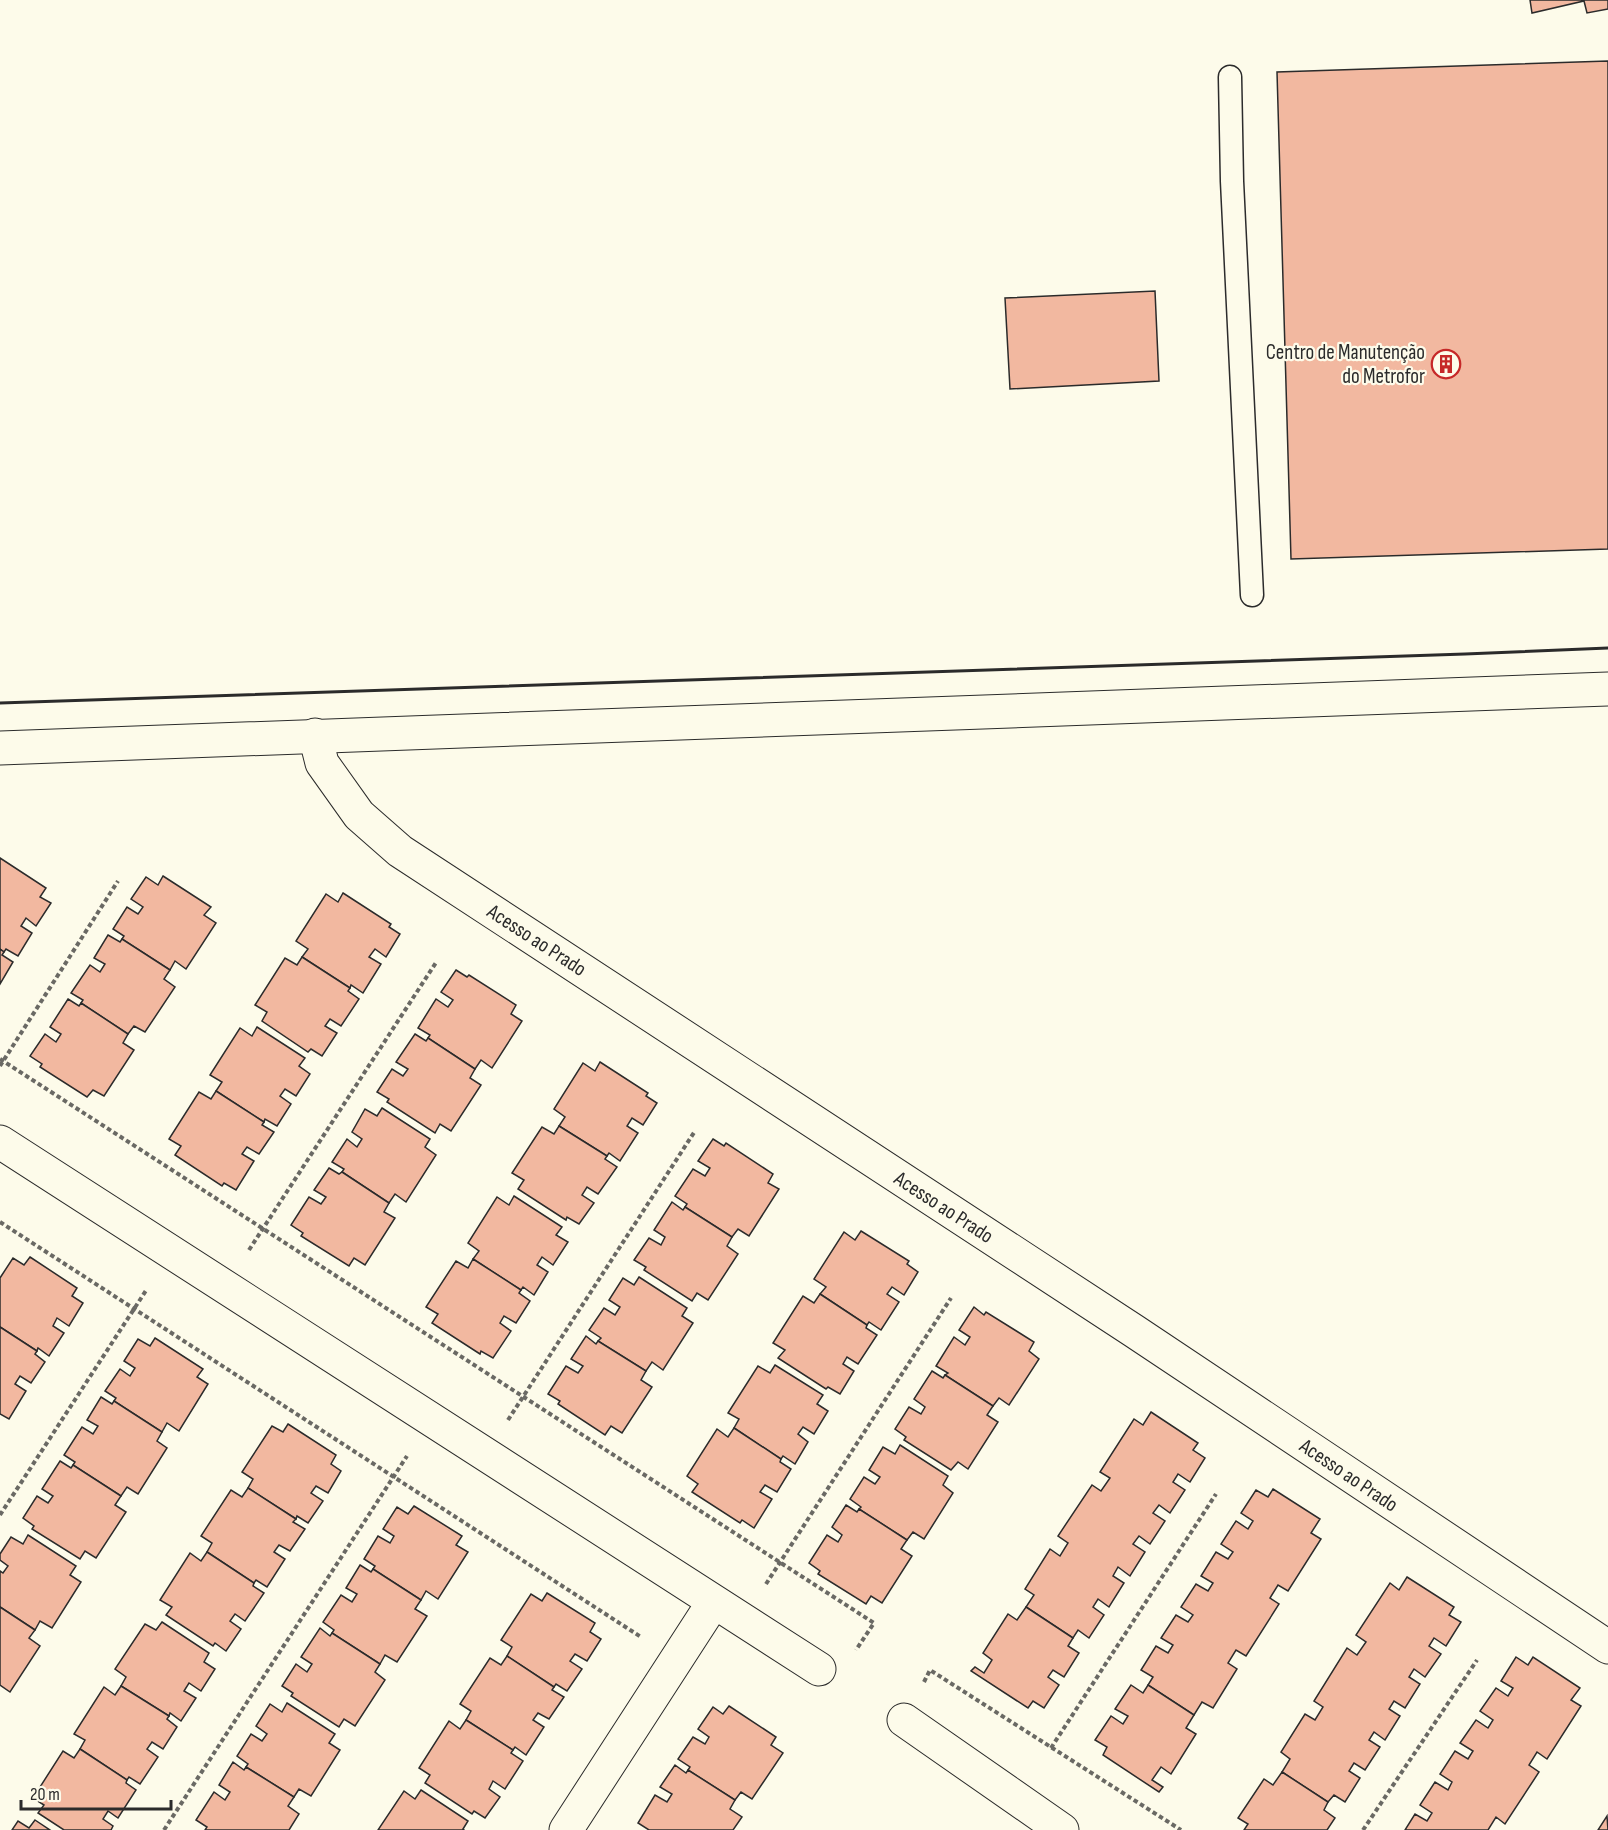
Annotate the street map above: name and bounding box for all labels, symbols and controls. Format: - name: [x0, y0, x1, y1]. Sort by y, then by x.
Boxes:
- place label: Centro de Manutenção do Metrofor: [1266, 340, 1425, 389]
- building icon: Centro de Manutenção do Metrofor: [1430, 348, 1462, 380]
- street label: Acesso ao Prado: [482, 899, 591, 982]
- street label: Acesso ao Prado: [889, 1166, 998, 1249]
- street label: Acesso ao Prado: [1294, 1433, 1403, 1517]
- scale bar: [21, 1773, 171, 1811]
- text: 20 m: [30, 1784, 60, 1805]

